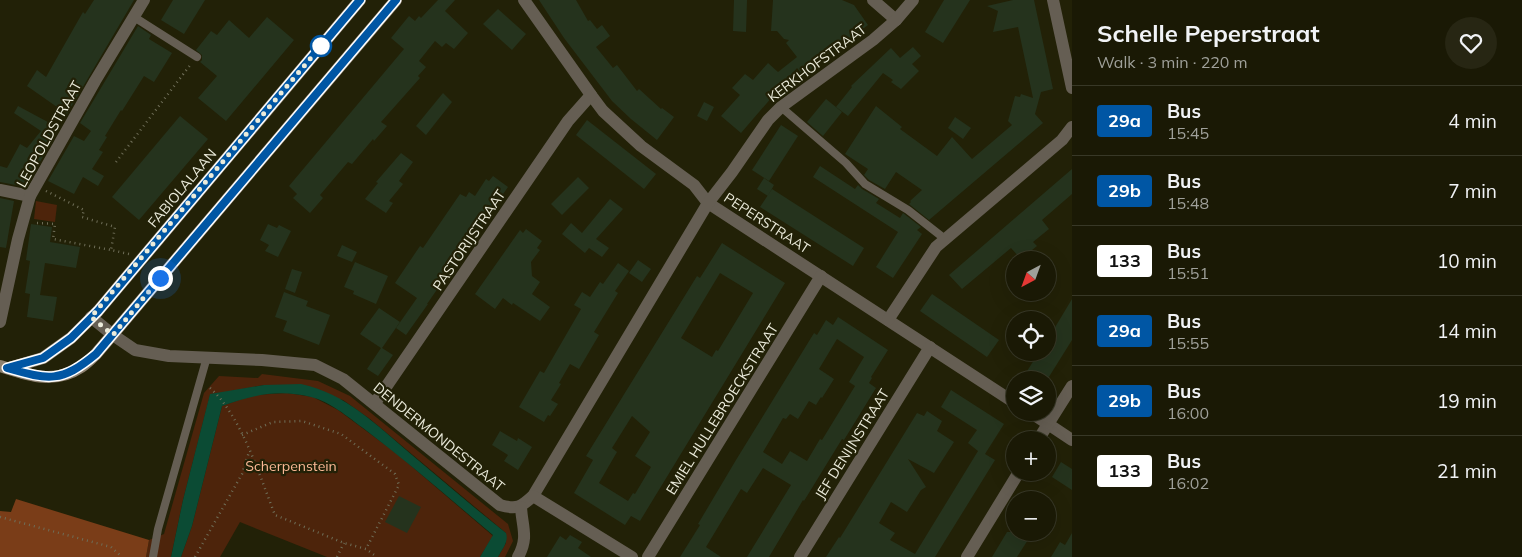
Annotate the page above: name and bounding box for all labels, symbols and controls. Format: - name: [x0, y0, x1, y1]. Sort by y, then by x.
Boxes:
- button: heart: [1445, 17, 1497, 69]
- text: Schelle Peperstraat: [1097, 18, 1320, 48]
- street label: KERKHOFSTRAAT: [764, 20, 870, 106]
- unlabelled marker: [310, 35, 332, 57]
- text: Walk · 3 min · 220 m: [1097, 52, 1248, 72]
- street label: LEOPOLDSTRAAT: [12, 77, 86, 190]
- text: Bus: [1167, 99, 1201, 123]
- text: 29a: [1108, 109, 1141, 132]
- text: 4 min: [1448, 109, 1497, 133]
- text: 15:45: [1167, 123, 1209, 143]
- street label: FABIOLALAAN: [144, 145, 220, 231]
- text: Bus: [1167, 169, 1201, 193]
- text: 29b: [1108, 179, 1141, 202]
- text: 7 min: [1448, 179, 1497, 203]
- street label: PASTORIJSTRAAT: [429, 186, 510, 294]
- street label: PEPERSTRAAT: [721, 189, 814, 258]
- text: 15:48: [1167, 193, 1209, 213]
- text: Bus: [1167, 239, 1201, 263]
- text: 133: [1108, 249, 1141, 272]
- text: 10 min: [1437, 249, 1497, 273]
- north arrow: [1006, 251, 1056, 301]
- map controls: [1006, 251, 1056, 541]
- text: 15:51: [1167, 263, 1209, 283]
- your location: [148, 266, 173, 291]
- text: Bus: [1167, 309, 1201, 333]
- button: locate: [1006, 311, 1056, 361]
- text: 29a: [1108, 319, 1141, 342]
- text: 14 min: [1437, 319, 1497, 343]
- street label: EMIEL HULLEBROECKSTRAAT: [662, 320, 783, 498]
- text: 15:55: [1167, 333, 1209, 353]
- button: layers: [1006, 371, 1056, 421]
- street label: DENDERMONDESTRAAT: [370, 378, 509, 496]
- text: Bus: [1167, 379, 1201, 403]
- street label: JEF DENIJNSTRAAT: [811, 385, 893, 502]
- text: 29b: [1108, 389, 1141, 412]
- text: 19 min: [1437, 389, 1497, 413]
- text: 16:00: [1167, 403, 1209, 423]
- button: +: [1006, 431, 1056, 481]
- text: Bus: [1167, 449, 1201, 473]
- park label: Scherpenstein: [245, 457, 337, 475]
- text: 133: [1108, 459, 1141, 482]
- text: 21 min: [1437, 459, 1497, 483]
- text: 16:02: [1167, 473, 1209, 493]
- button: −: [1006, 491, 1056, 541]

